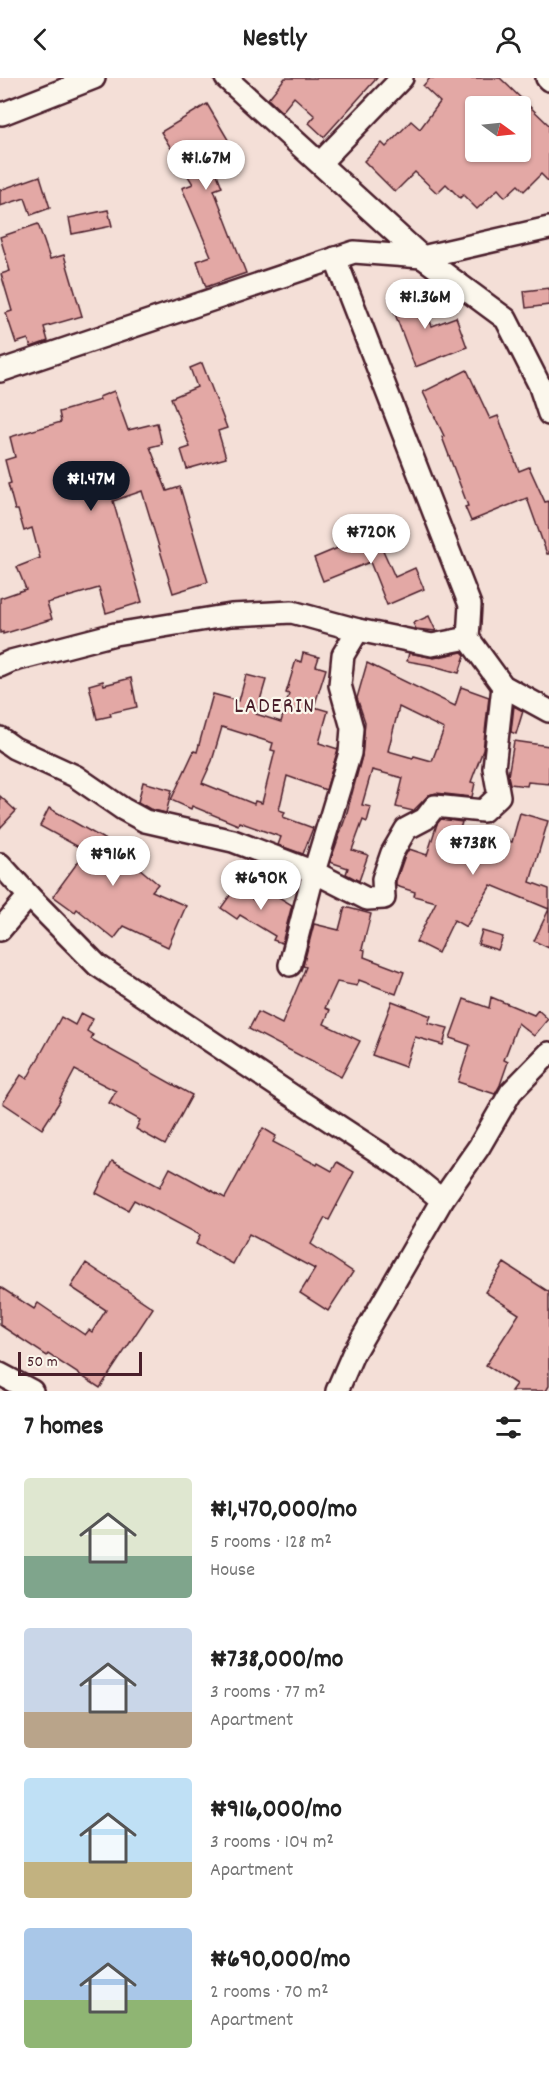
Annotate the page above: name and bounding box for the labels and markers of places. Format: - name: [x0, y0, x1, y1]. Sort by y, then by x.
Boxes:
- pin: ₦1.67M: [157, 140, 255, 191]
- pin: ₦1.36M: [376, 279, 474, 330]
- pin: ₦1.47M: [42, 461, 140, 512]
- pin: ₦720K: [329, 514, 413, 565]
- pin: ₦738K: [431, 825, 515, 876]
- pin: ₦916K: [71, 836, 155, 887]
- pin: ₦690K: [219, 860, 303, 911]

